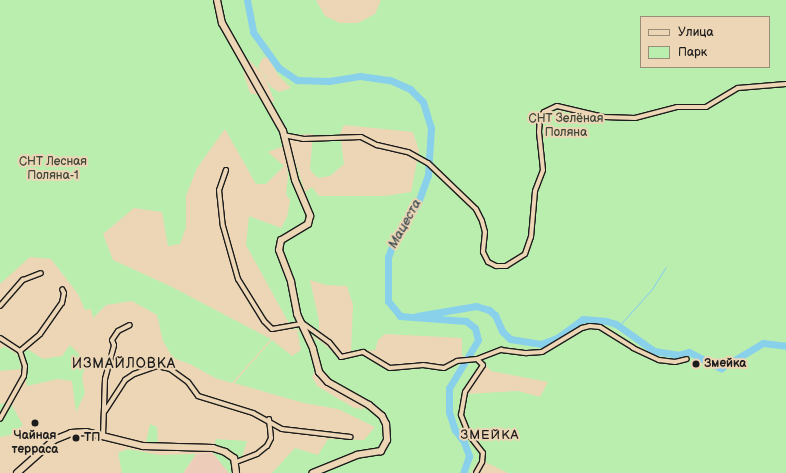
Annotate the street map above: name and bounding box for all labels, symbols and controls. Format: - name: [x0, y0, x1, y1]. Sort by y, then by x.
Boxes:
- legend: [640, 16, 770, 68]
- text: Улица: [678, 25, 714, 40]
- text: Парк: [678, 45, 707, 60]
- park label: СНТ Зелёная Поляна: [529, 112, 603, 140]
- park label: СНТ Лесная Поляна-1: [19, 155, 87, 183]
- water label: Мацеста: [385, 197, 425, 251]
- district label: ИЗМАЙЛОВКА: [72, 356, 176, 372]
- place label: Змейка: [704, 357, 746, 371]
- marker: Змейка: [691, 359, 701, 369]
- marker: Чайная терраса: [30, 418, 40, 428]
- district label: ЗМЕЙКА: [461, 427, 519, 443]
- place label: Чайная терраса: [12, 429, 58, 457]
- place label: ТП: [84, 431, 100, 445]
- marker: ТП: [71, 433, 81, 443]

